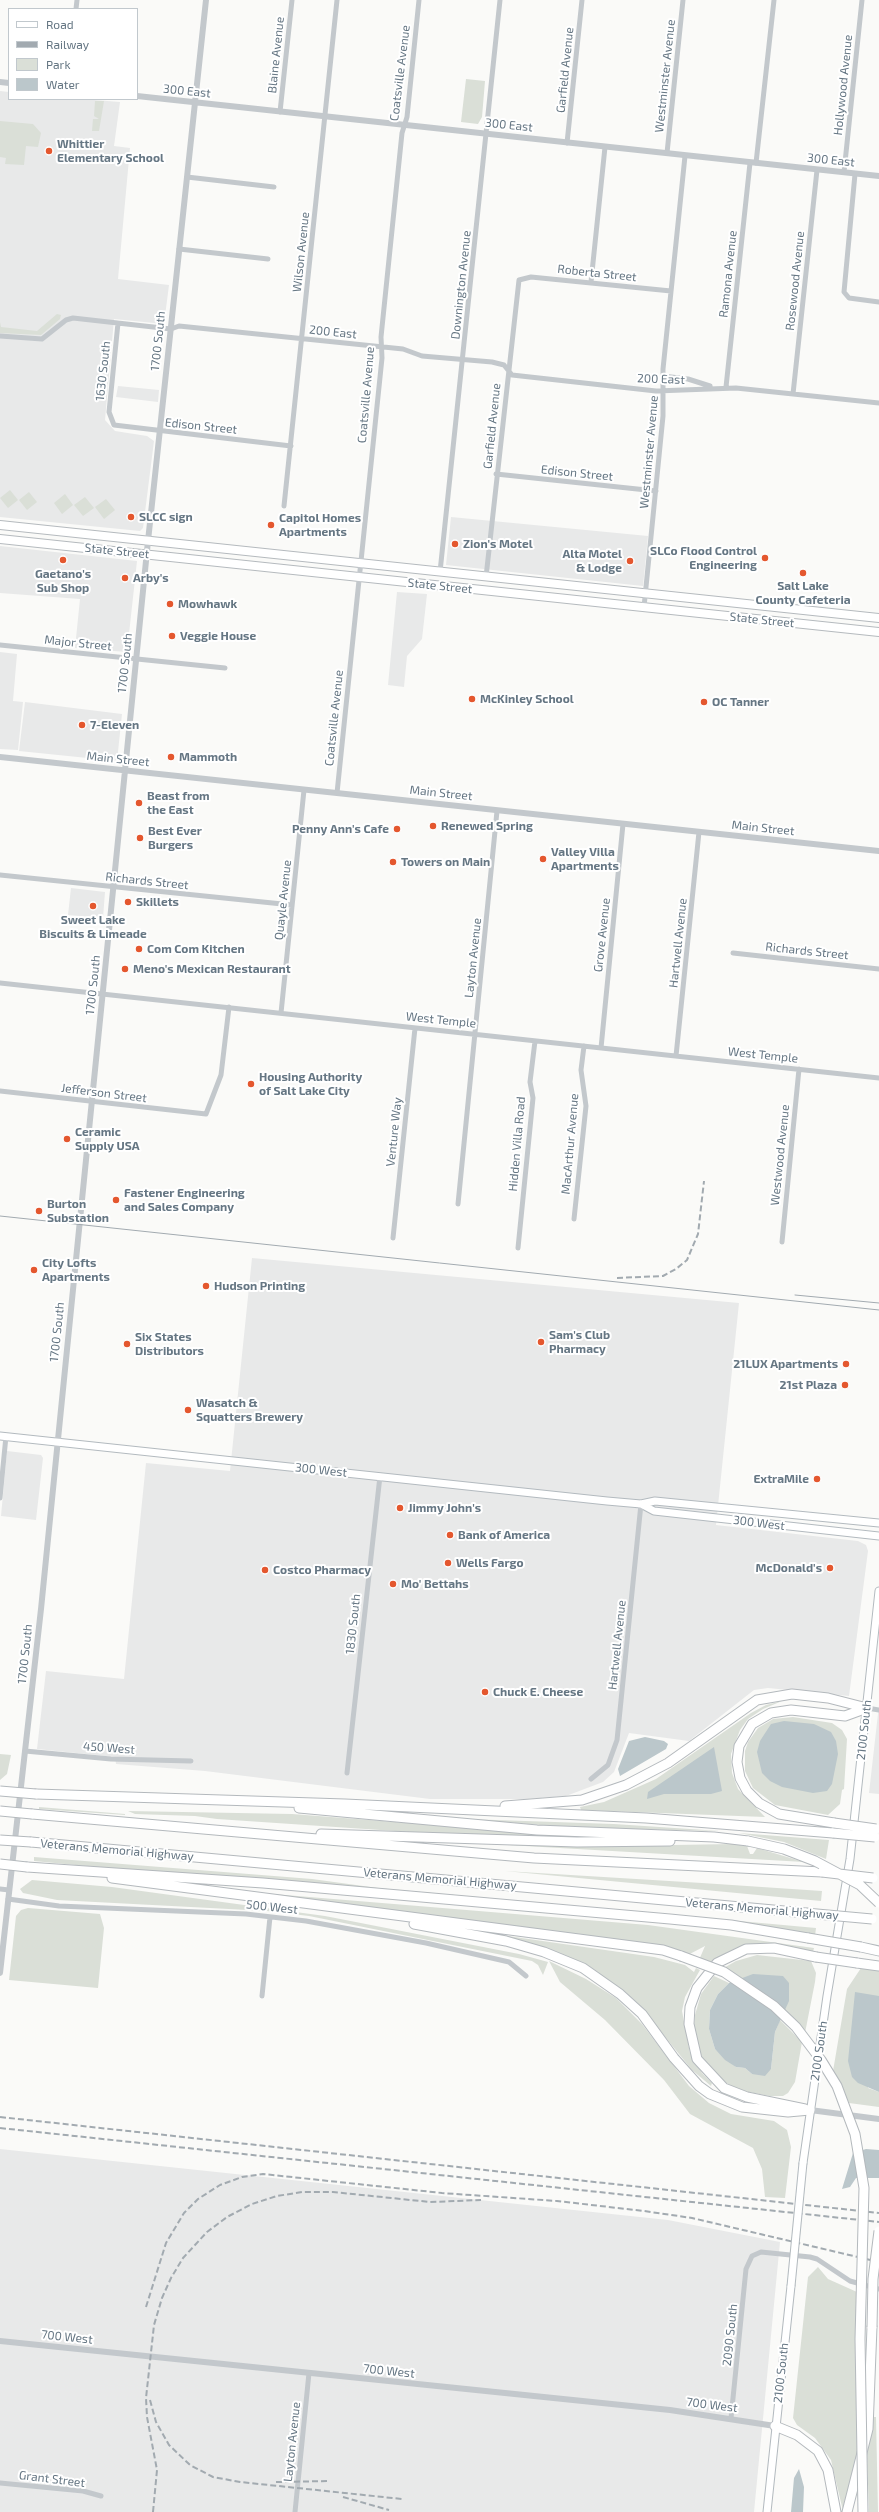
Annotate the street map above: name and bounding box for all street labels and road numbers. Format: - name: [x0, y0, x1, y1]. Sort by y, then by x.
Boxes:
- street label: Blaine Avenue: [265, 16, 287, 94]
- street label: Westminster Avenue: [652, 19, 678, 133]
- street label: Coatsville Avenue: [387, 24, 413, 122]
- street label: Garfield Avenue: [553, 26, 577, 114]
- street label: Hollywood Avenue: [831, 34, 855, 136]
- street label: 300 East: [162, 81, 212, 101]
- street label: 300 East: [484, 115, 534, 135]
- street label: 300 East: [806, 150, 856, 170]
- street label: Wilson Avenue: [290, 211, 312, 293]
- street label: Downington Avenue: [448, 230, 474, 340]
- street label: Ramona Avenue: [716, 230, 740, 318]
- street label: Rosewood Avenue: [783, 231, 807, 331]
- street label: Roberta Street: [557, 262, 637, 284]
- street label: 1700 South: [148, 310, 168, 372]
- street label: 200 East: [308, 322, 358, 342]
- street label: 1630 South: [93, 340, 113, 402]
- street label: Coatsville Avenue: [355, 346, 377, 444]
- street label: 200 East: [637, 371, 685, 387]
- street label: Garfield Avenue: [480, 382, 504, 470]
- street label: Westminster Avenue: [637, 395, 661, 509]
- street label: Edison Street: [164, 415, 238, 437]
- street label: Edison Street: [540, 462, 614, 484]
- street label: State Street: [84, 540, 150, 562]
- street label: State Street: [407, 575, 473, 597]
- street label: State Street: [729, 609, 795, 631]
- street label: Major Street: [44, 632, 112, 654]
- street label: 1700 South: [115, 632, 135, 694]
- street label: Coatsville Avenue: [322, 669, 346, 767]
- street label: Main Street: [86, 749, 150, 769]
- street label: Main Street: [409, 783, 473, 803]
- street label: Main Street: [731, 818, 795, 838]
- street label: Quayle Avenue: [272, 859, 294, 941]
- street label: Richards Street: [105, 869, 189, 893]
- street label: Grove Avenue: [591, 897, 613, 973]
- street label: Hartwell Avenue: [666, 897, 690, 989]
- street label: Layton Avenue: [462, 917, 484, 999]
- street label: Richards Street: [765, 939, 849, 963]
- street label: 1700 South: [83, 954, 103, 1016]
- street label: West Temple: [405, 1009, 477, 1031]
- street label: West Temple: [727, 1044, 799, 1066]
- street label: Jefferson Street: [60, 1081, 148, 1105]
- street label: MacArthur Avenue: [558, 1093, 582, 1195]
- street label: Hidden Villa Road: [506, 1096, 528, 1192]
- street label: Venture Way: [383, 1097, 405, 1167]
- street label: Westwood Avenue: [768, 1104, 792, 1206]
- street label: 1700 South: [47, 1301, 67, 1363]
- street label: 300 West: [294, 1460, 348, 1480]
- street label: 300 West: [732, 1513, 786, 1533]
- street label: 1830 South: [343, 1593, 363, 1655]
- street label: Hartwell Avenue: [605, 1599, 629, 1691]
- street label: 1700 South: [15, 1623, 35, 1685]
- street label: 2100 South: [854, 1699, 874, 1761]
- street label: 450 West: [83, 1739, 135, 1757]
- street label: Veterans Memorial Highway: [40, 1836, 194, 1864]
- street label: Veterans Memorial Highway: [363, 1865, 517, 1893]
- street label: Veterans Memorial Highway: [685, 1895, 839, 1923]
- street label: 500 West: [245, 1897, 299, 1917]
- street label: 2100 South: [808, 2020, 830, 2082]
- street label: 2090 South: [720, 2303, 740, 2367]
- street label: 700 West: [41, 2327, 93, 2347]
- street label: 2100 South: [771, 2342, 791, 2404]
- street label: 700 West: [363, 2361, 415, 2381]
- street label: 700 West: [686, 2395, 738, 2415]
- street label: Layton Avenue: [281, 2401, 303, 2483]
- street label: Grant Street: [18, 2468, 86, 2490]

